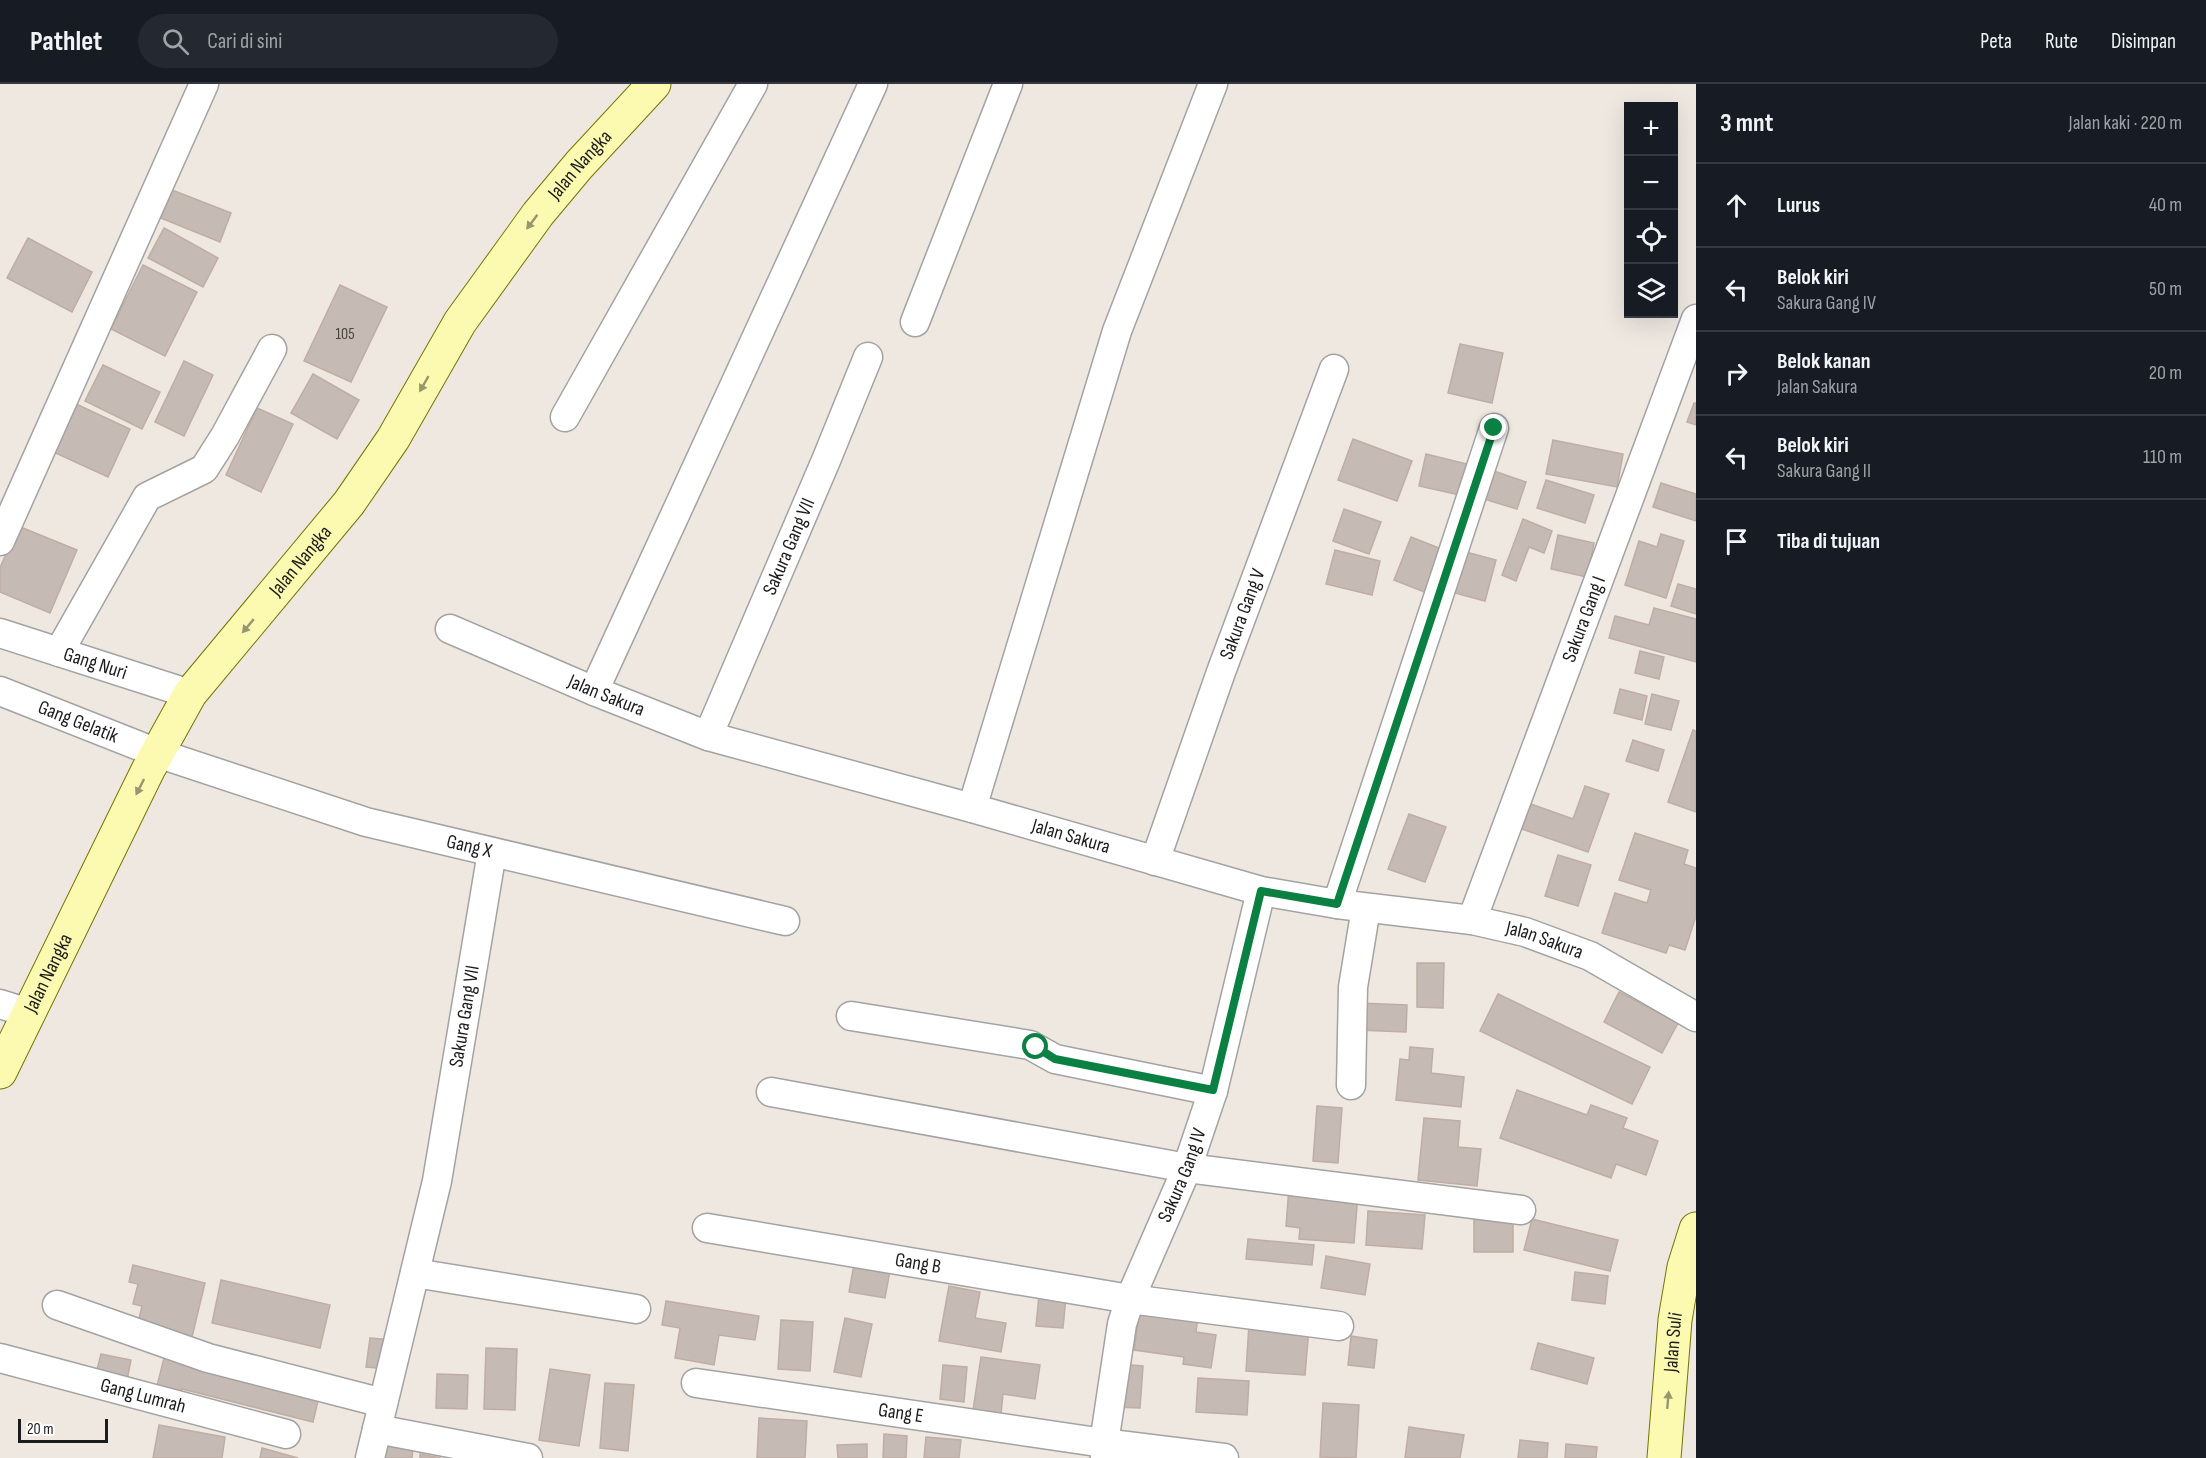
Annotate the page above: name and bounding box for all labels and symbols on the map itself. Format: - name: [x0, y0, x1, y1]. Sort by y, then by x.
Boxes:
- street label: Jalan Nangka: [542, 125, 617, 205]
- one-way arrow: [526, 214, 538, 230]
- house number: 105: [335, 325, 355, 344]
- one-way arrow: [419, 376, 429, 393]
- route end: [1480, 414, 1506, 440]
- street label: Sakura Gang VII: [758, 495, 820, 599]
- street label: Jalan Nangka: [264, 521, 337, 602]
- street label: Sakura Gang V: [1215, 565, 1270, 663]
- street label: Sakura Gang I: [1557, 573, 1611, 666]
- one-way arrow: [242, 619, 255, 634]
- street label: Gang Nuri: [60, 642, 130, 685]
- street label: Jalan Sakura: [564, 669, 648, 722]
- street label: Gang Gelatik: [35, 695, 122, 749]
- one-way arrow: [135, 779, 144, 796]
- street label: Jalan Sakura: [1028, 814, 1113, 859]
- street label: Gang X: [444, 829, 495, 863]
- street label: Jalan Sakura: [1503, 916, 1587, 964]
- street label: Jalan Nangka: [19, 930, 78, 1017]
- street label: Sakura Gang VII: [444, 963, 485, 1069]
- route start: [1022, 1033, 1048, 1059]
- street label: Sakura Gang IV: [1153, 1125, 1211, 1226]
- street label: Gang B: [893, 1248, 943, 1279]
- street label: Jalan Suli: [1659, 1311, 1688, 1374]
- street label: Gang Lumrah: [98, 1373, 188, 1419]
- one-way arrow: [1663, 1390, 1673, 1409]
- street label: Gang E: [877, 1398, 925, 1428]
- scale bar: [18, 1416, 108, 1444]

